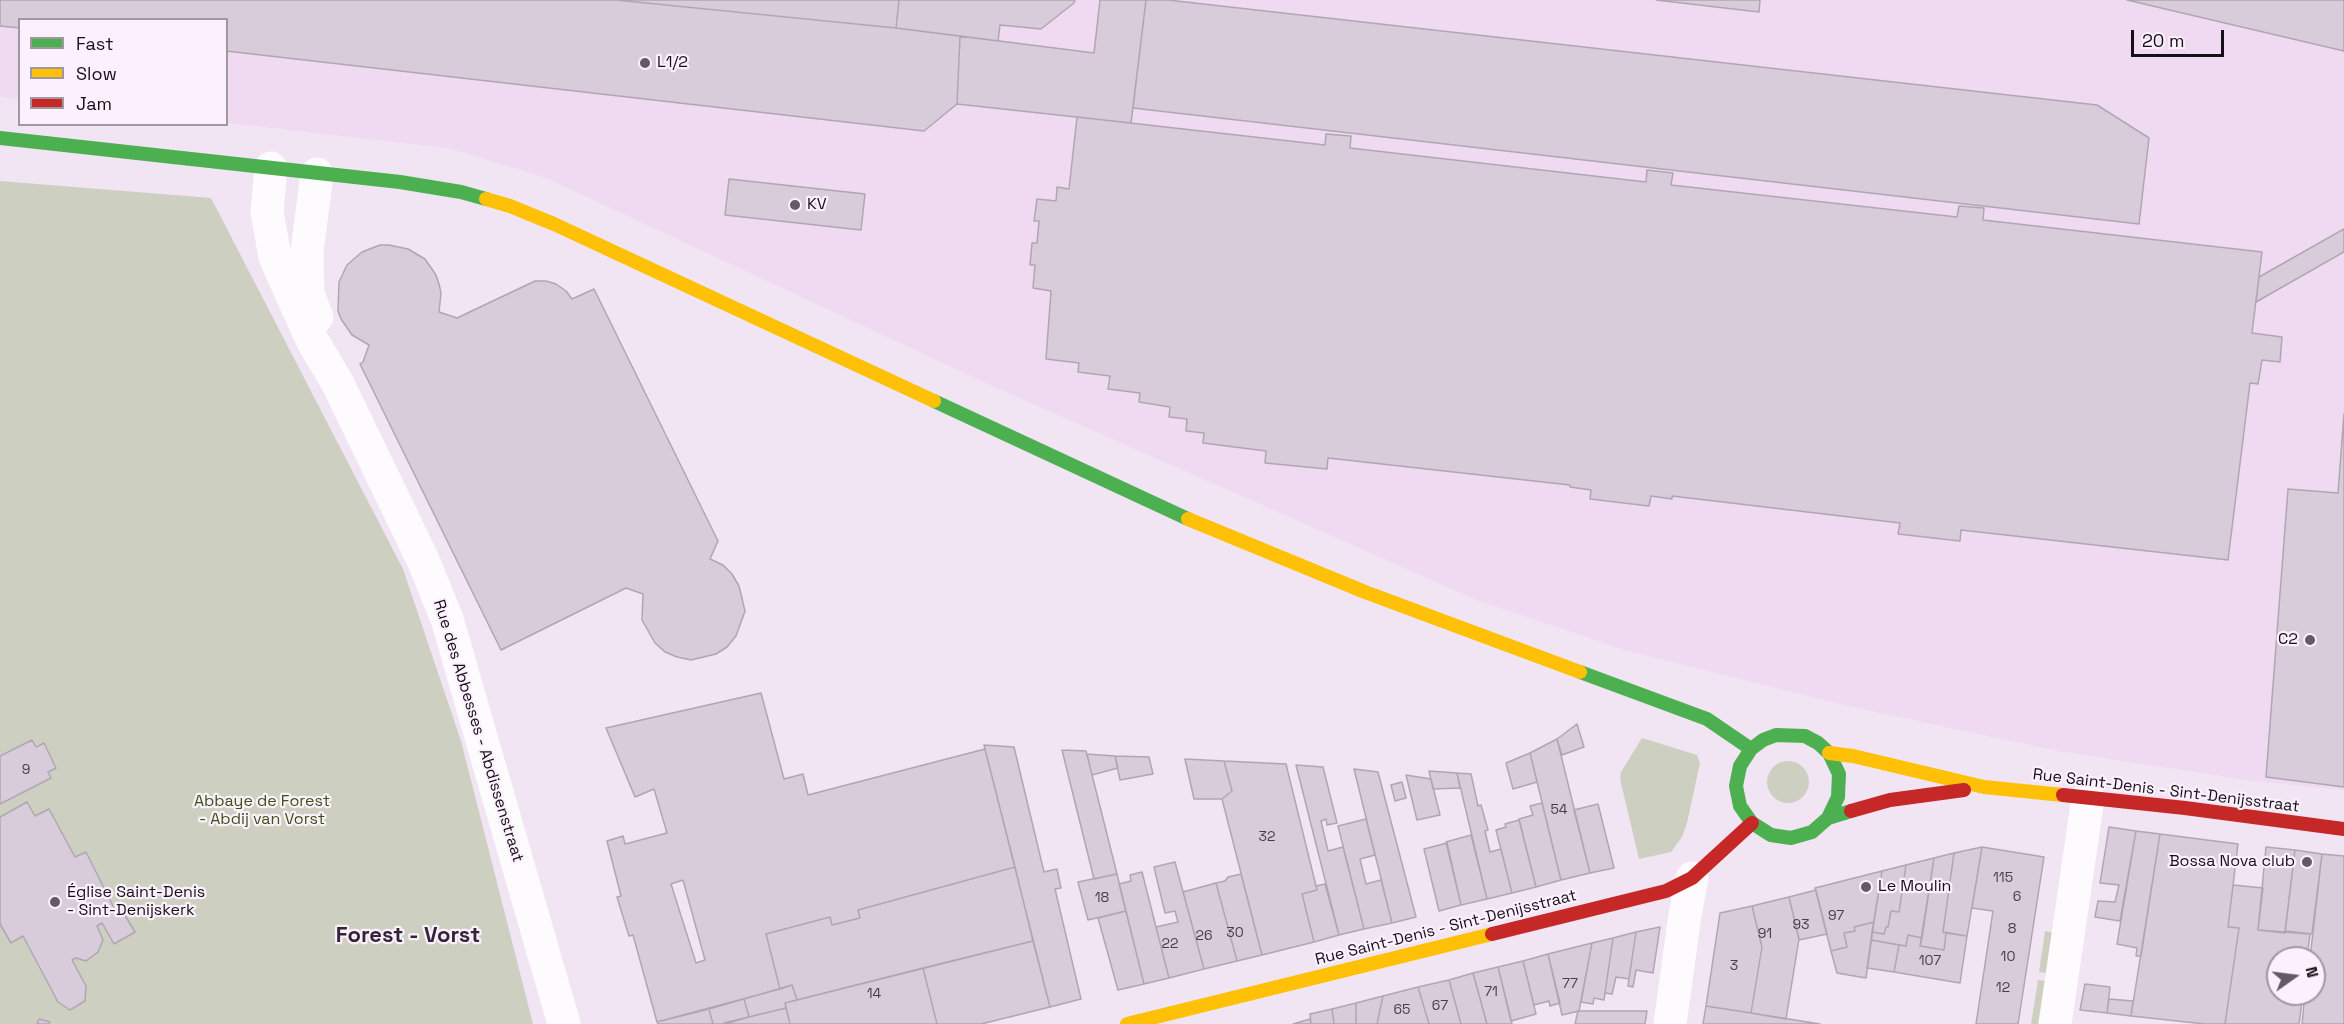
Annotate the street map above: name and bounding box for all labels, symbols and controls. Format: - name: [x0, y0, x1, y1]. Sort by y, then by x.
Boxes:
- legend: [18, 18, 228, 126]
- scale bar: [2134, 18, 2227, 56]
- text: 20 m: [2142, 29, 2185, 52]
- text: Fast: [76, 32, 113, 55]
- place label: L1/2: [657, 53, 688, 73]
- marker: L1/2: [638, 56, 652, 70]
- text: Slow: [76, 62, 117, 85]
- text: Jam: [76, 92, 112, 115]
- place label: KV: [807, 195, 827, 215]
- marker: KV: [788, 198, 802, 212]
- street label: Rue des Abbesses - Abdissenstraat: [429, 597, 527, 865]
- place label: C2: [2278, 630, 2298, 650]
- marker: C2: [2303, 633, 2317, 647]
- house number: 9: [22, 762, 30, 778]
- street label: Rue Saint-Denis - Sint-Denijsstraat: [2032, 765, 2300, 817]
- park label: Abbaye de Forest - Abdij van Vorst: [194, 792, 330, 830]
- house number: 54: [1550, 802, 1568, 818]
- house number: 32: [1259, 829, 1275, 845]
- place label: Bossa Nova club: [2169, 852, 2295, 872]
- marker: Bossa Nova club: [2300, 855, 2314, 869]
- house number: 115: [1993, 870, 2013, 886]
- place label: Le Moulin: [1878, 877, 1951, 897]
- marker: Le Moulin: [1859, 880, 1873, 894]
- place label: Église Saint-Denis - Sint-Denijskerk: [67, 883, 205, 921]
- street label: Rue Saint-Denis - Sint-Denijsstraat: [1313, 886, 1579, 970]
- house number: 6: [2013, 889, 2021, 905]
- house number: 18: [1095, 890, 1109, 906]
- marker: Église Saint-Denis - Sint-Denijskerk: [48, 895, 62, 909]
- house number: 97: [1828, 908, 1844, 924]
- house number: 93: [1792, 917, 1810, 933]
- house number: 8: [2008, 921, 2016, 937]
- district label: Forest - Vorst: [336, 923, 480, 949]
- house number: 30: [1226, 925, 1244, 941]
- house number: 91: [1758, 926, 1772, 942]
- house number: 26: [1195, 928, 1213, 944]
- house number: 22: [1162, 936, 1178, 952]
- north arrow: [2266, 946, 2326, 1006]
- house number: 10: [2001, 949, 2015, 965]
- house number: 107: [1919, 953, 1941, 969]
- house number: 3: [1730, 958, 1738, 974]
- text: N: [2301, 964, 2323, 980]
- house number: 77: [1562, 976, 1578, 992]
- house number: 12: [1996, 980, 2010, 996]
- house number: 71: [1484, 984, 1498, 1000]
- house number: 14: [867, 986, 881, 1002]
- house number: 67: [1432, 998, 1448, 1014]
- house number: 65: [1394, 1002, 1410, 1018]

